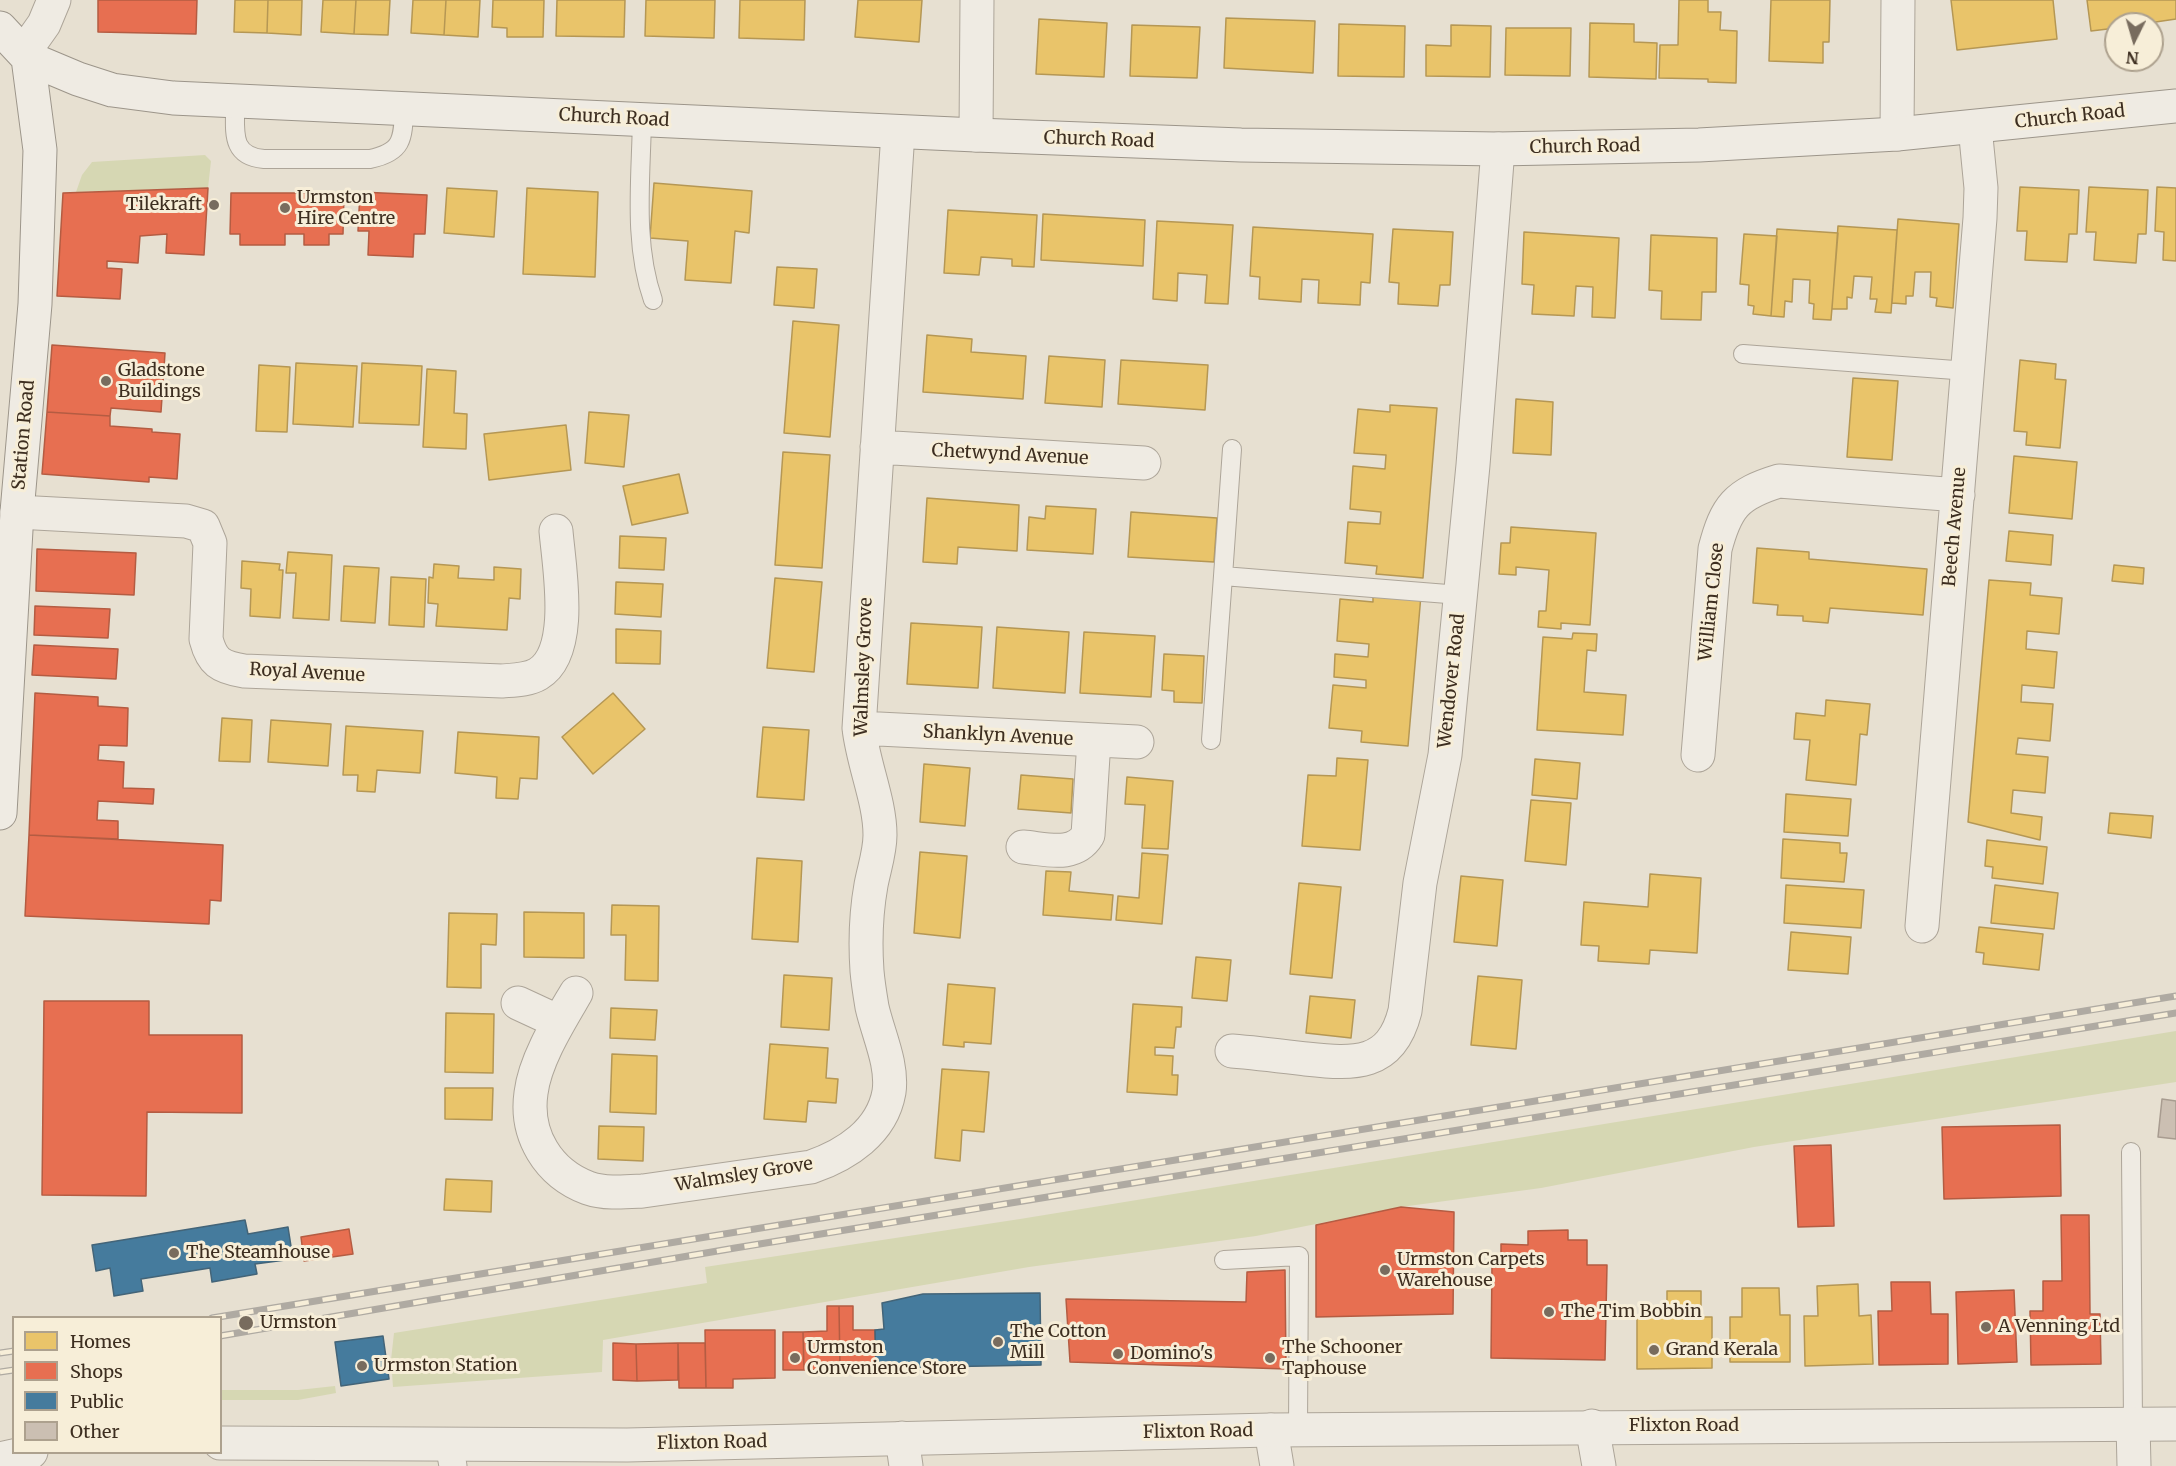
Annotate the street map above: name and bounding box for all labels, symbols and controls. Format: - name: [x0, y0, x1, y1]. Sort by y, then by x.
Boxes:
- north arrow: [2104, 12, 2164, 72]
- text: N: [2125, 47, 2140, 68]
- street label: Church Road: [2014, 100, 2126, 134]
- street label: Church Road: [558, 104, 670, 132]
- street label: Church Road: [1043, 127, 1155, 153]
- street label: Church Road: [1529, 135, 1641, 159]
- place label: Urmston Hire Centre: [297, 187, 395, 230]
- place label: Tilekraft: [126, 194, 202, 216]
- marker: Tilekraft: [207, 198, 221, 212]
- marker: Urmston Hire Centre: [278, 201, 292, 215]
- place label: Gladstone Buildings: [118, 360, 205, 403]
- marker: Gladstone Buildings: [99, 374, 113, 388]
- street label: Station Road: [8, 379, 40, 491]
- street label: Chetwynd Avenue: [931, 440, 1089, 470]
- street label: Beech Avenue: [1939, 466, 1971, 588]
- street label: William Close: [1695, 542, 1729, 662]
- street label: Walmsley Grove: [851, 597, 877, 737]
- street label: Wendover Road: [1434, 613, 1470, 749]
- street label: Royal Avenue: [249, 659, 365, 687]
- street label: Shanklyn Avenue: [922, 721, 1074, 751]
- street label: Walmsley Grove: [674, 1153, 814, 1197]
- place label: The Steamhouse: [186, 1242, 330, 1264]
- marker: The Steamhouse: [167, 1246, 181, 1260]
- place label: Urmston Carpets Warehouse: [1397, 1249, 1545, 1292]
- marker: Urmston Carpets Warehouse: [1378, 1263, 1392, 1277]
- place label: The Tim Bobbin: [1561, 1301, 1702, 1323]
- marker: The Tim Bobbin: [1542, 1305, 1556, 1319]
- place label: Urmston: [260, 1312, 337, 1334]
- marker: Urmston: [237, 1314, 255, 1332]
- legend: [12, 1316, 222, 1454]
- place label: A Venning Ltd: [1998, 1316, 2120, 1338]
- marker: A Venning Ltd: [1979, 1320, 1993, 1334]
- place label: The Cotton Mill: [1010, 1321, 1106, 1364]
- text: Homes: [70, 1330, 131, 1353]
- marker: The Cotton Mill: [991, 1335, 1005, 1349]
- place label: Urmston Convenience Store: [807, 1337, 966, 1380]
- place label: The Schooner Taphouse: [1282, 1337, 1403, 1380]
- place label: Grand Kerala: [1666, 1339, 1778, 1361]
- place label: Domino's: [1130, 1343, 1213, 1365]
- marker: Grand Kerala: [1647, 1343, 1661, 1357]
- marker: Domino's: [1111, 1347, 1125, 1361]
- marker: Urmston Convenience Store: [788, 1351, 802, 1365]
- marker: The Schooner Taphouse: [1263, 1351, 1277, 1365]
- place label: Urmston Station: [374, 1355, 518, 1377]
- marker: Urmston Station: [355, 1359, 369, 1373]
- text: Shops: [70, 1360, 123, 1383]
- text: Public: [70, 1390, 124, 1413]
- street label: Flixton Road: [1629, 1415, 1739, 1437]
- text: Other: [70, 1420, 120, 1443]
- street label: Flixton Road: [1143, 1420, 1253, 1444]
- street label: Flixton Road: [657, 1431, 767, 1455]

